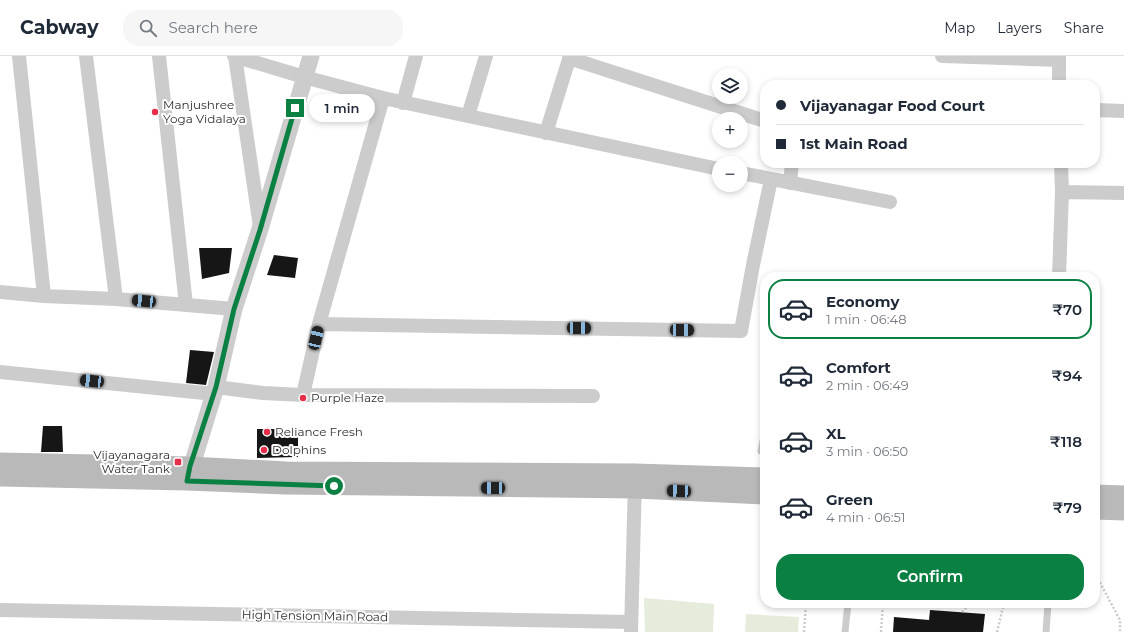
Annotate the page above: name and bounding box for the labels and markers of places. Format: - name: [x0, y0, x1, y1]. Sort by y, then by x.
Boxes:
- place label: Manjushree Yoga Vidalaya: [163, 97, 246, 126]
- marker: Manjushree Yoga Vidalaya: [150, 107, 160, 117]
- place label: Purple Haze: [311, 390, 384, 405]
- marker: Purple Haze: [298, 393, 308, 403]
- place label: Reliance Fresh: [275, 424, 363, 439]
- marker: Reliance Fresh: [262, 427, 272, 437]
- place label: Dolphins: [272, 442, 326, 457]
- marker: Dolphins: [259, 445, 269, 455]
- place label: Vijayanagara Water Tank: [93, 447, 171, 476]
- marker: Vijayanagara Water Tank: [173, 457, 183, 467]

